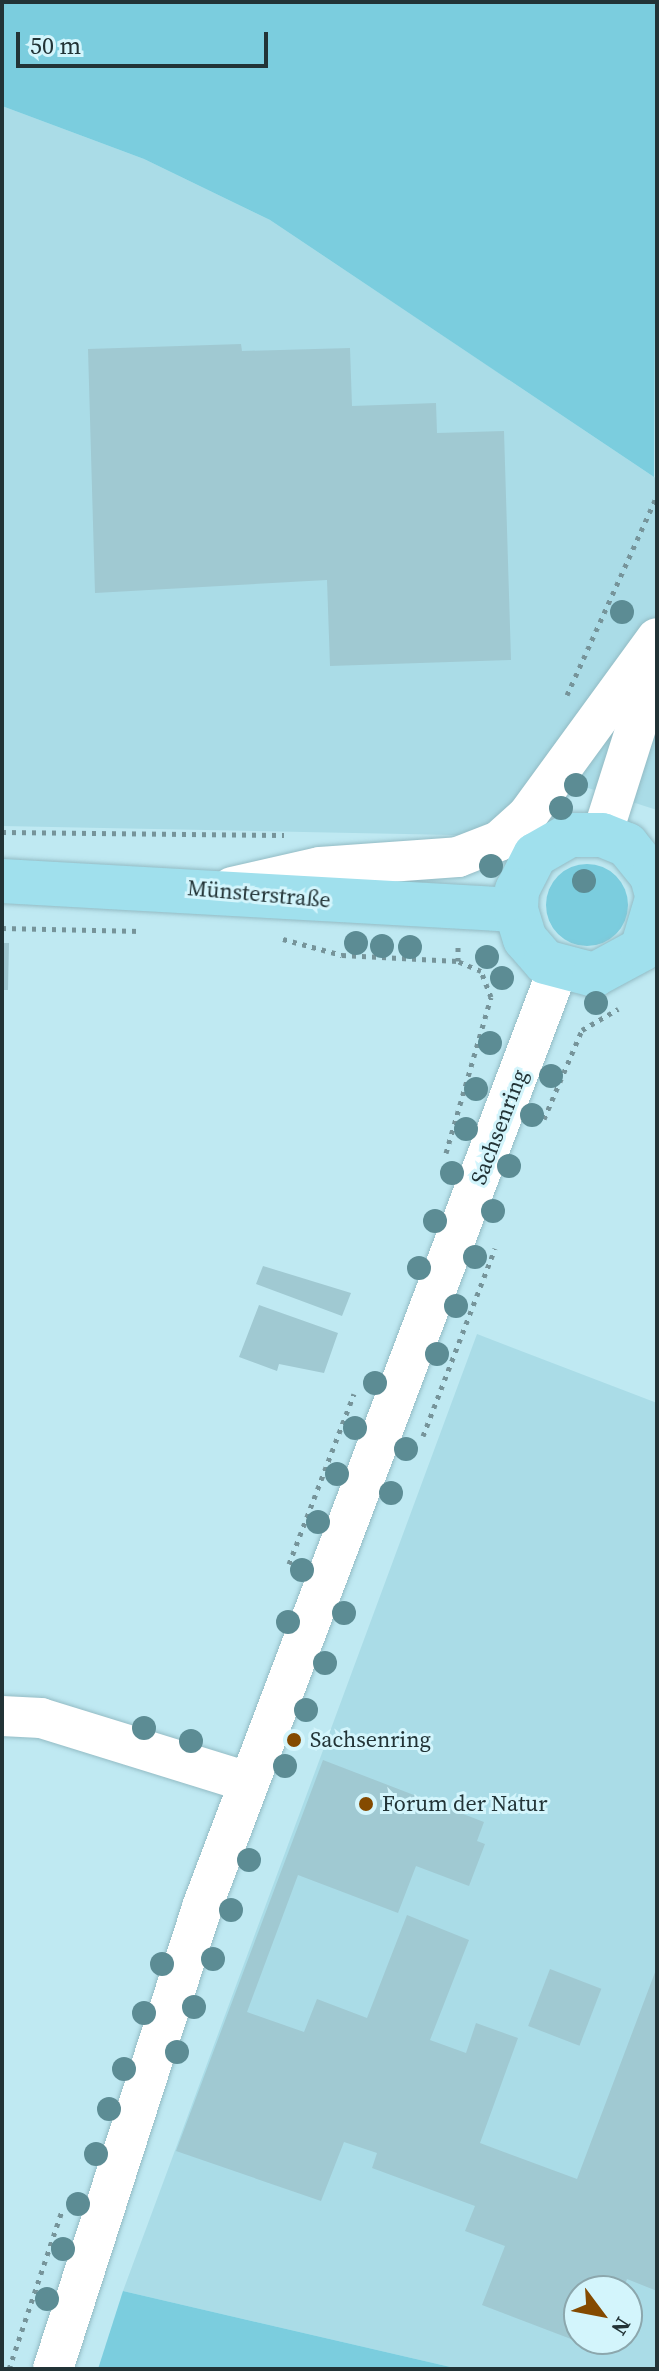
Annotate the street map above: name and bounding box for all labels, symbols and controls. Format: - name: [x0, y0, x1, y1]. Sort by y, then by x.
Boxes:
- scale bar: [20, 16, 272, 66]
- text: 50 m: [30, 29, 81, 62]
- street label: Münsterstraße: [186, 875, 332, 913]
- street label: Sachsenring: [465, 1066, 533, 1188]
- place label: Sachsenring: [310, 1727, 431, 1753]
- marker: Sachsenring: [285, 1731, 303, 1749]
- place label: Forum der Natur: [382, 1791, 548, 1817]
- marker: Forum der Natur: [357, 1795, 375, 1813]
- north arrow: [563, 2275, 643, 2355]
- text: N: [605, 2312, 639, 2341]

